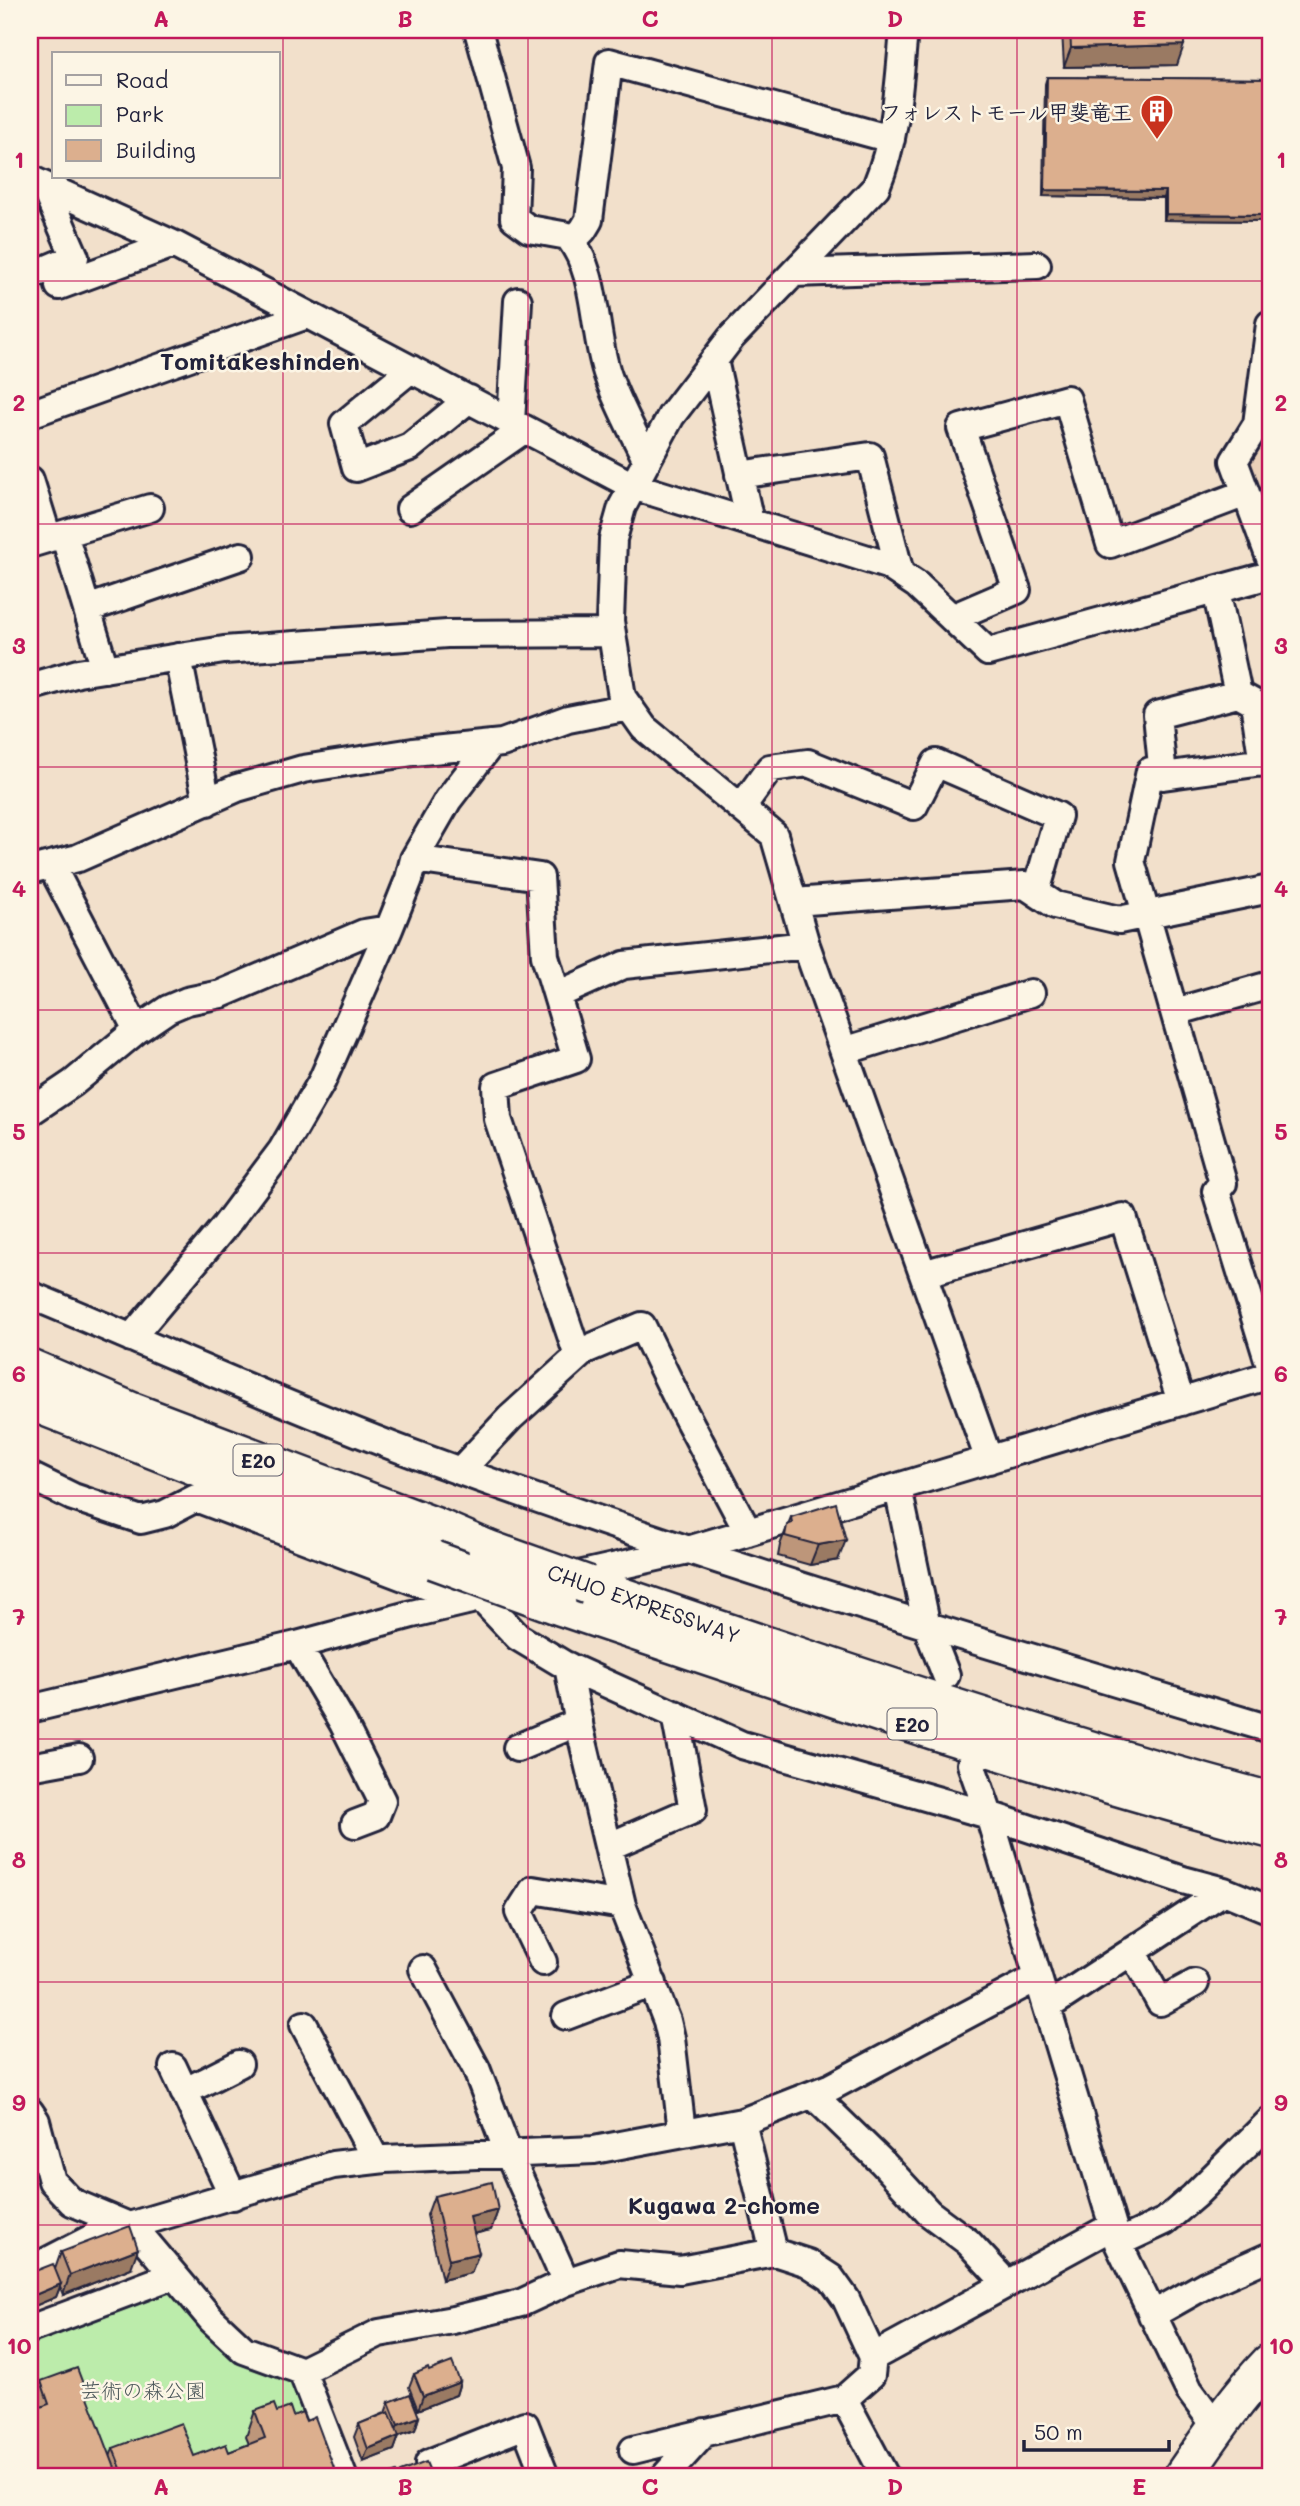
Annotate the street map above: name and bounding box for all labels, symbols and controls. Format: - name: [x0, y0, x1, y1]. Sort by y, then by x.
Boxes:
- text: A: [153, 3, 169, 33]
- text: B: [397, 3, 413, 33]
- text: C: [641, 3, 659, 33]
- text: D: [887, 3, 903, 33]
- text: E: [1132, 3, 1146, 33]
- legend: [52, 52, 280, 178]
- text: Road: [116, 66, 168, 93]
- building icon: フォレストモール甲斐竜王: [1138, 92, 1176, 141]
- place label: フォレストモール甲斐竜王: [881, 98, 1132, 125]
- text: Park: [116, 100, 164, 127]
- text: Building: [116, 136, 196, 163]
- text: 1: [14, 144, 24, 174]
- text: 1: [1276, 144, 1286, 174]
- district label: Tomitakeshinden: [160, 345, 360, 376]
- text: 2: [13, 387, 25, 417]
- text: 2: [1275, 387, 1287, 417]
- text: 3: [12, 630, 26, 660]
- text: 3: [1274, 630, 1288, 660]
- text: 4: [12, 873, 26, 903]
- text: 4: [1274, 873, 1288, 903]
- text: 5: [12, 1116, 26, 1146]
- text: 5: [1274, 1116, 1288, 1146]
- text: 6: [12, 1358, 26, 1388]
- text: 6: [1274, 1358, 1288, 1388]
- road number: E20: [233, 1444, 282, 1476]
- street label: CHUO EXPRESSWAY: [544, 1557, 744, 1649]
- text: 7: [13, 1601, 26, 1631]
- text: 7: [1275, 1601, 1288, 1631]
- road number: E20: [888, 1708, 936, 1740]
- text: 8: [12, 1844, 26, 1874]
- text: 8: [1274, 1844, 1288, 1874]
- text: 9: [12, 2087, 26, 2117]
- text: 9: [1274, 2087, 1288, 2117]
- district label: Kugawa 2-chome: [628, 2190, 820, 2220]
- text: 10: [7, 2330, 32, 2360]
- text: 10: [1269, 2330, 1294, 2360]
- park label: 芸術の森公園: [80, 2376, 206, 2403]
- scale bar: [1024, 2408, 1169, 2452]
- text: 50 m: [1034, 2418, 1083, 2445]
- text: A: [153, 2471, 169, 2501]
- text: B: [397, 2471, 413, 2501]
- text: C: [641, 2471, 659, 2501]
- text: D: [887, 2471, 903, 2501]
- text: E: [1132, 2471, 1146, 2501]

